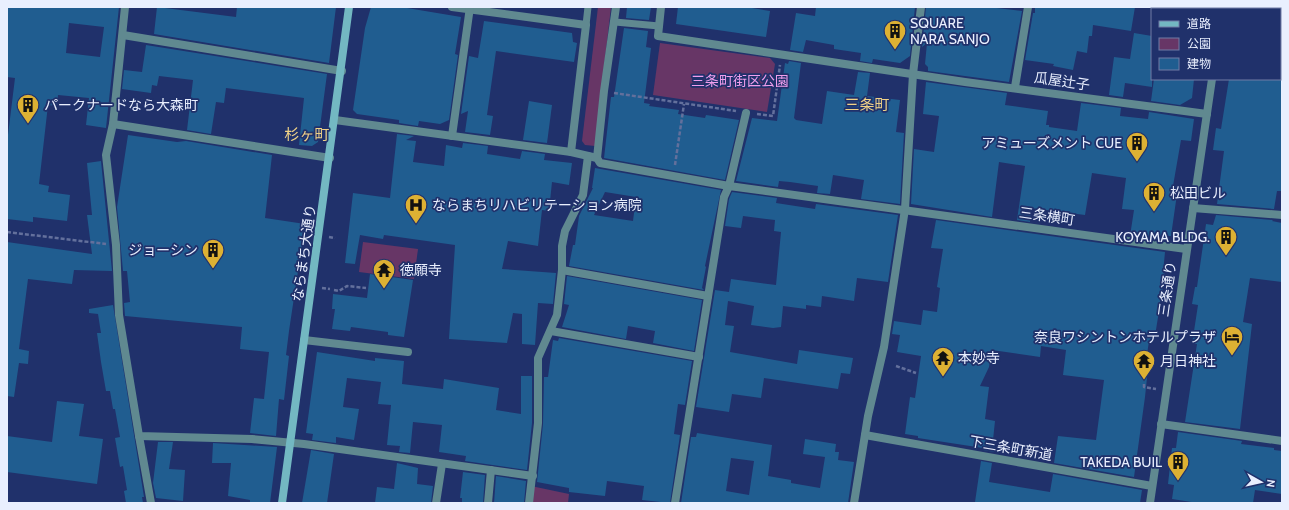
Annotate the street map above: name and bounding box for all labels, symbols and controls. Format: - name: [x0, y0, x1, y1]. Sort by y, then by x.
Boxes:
- legend: [1151, 8, 1281, 80]
- place label: SQUARE NARA SANJO: [910, 14, 990, 48]
- text: 道路: [1187, 16, 1211, 31]
- building icon: SQUARE NARA SANJO: [882, 18, 908, 51]
- text: 公園: [1187, 36, 1211, 51]
- text: 建物: [1187, 56, 1211, 71]
- street label: 瓜屋辻子: [1033, 68, 1091, 94]
- park label: 三条町街区公園: [691, 72, 789, 90]
- building icon: パークナードなら大森町: [15, 92, 41, 125]
- place label: パークナードなら大森町: [44, 96, 198, 114]
- district label: 三条町: [844, 96, 890, 114]
- district label: 杉ヶ町: [284, 126, 330, 144]
- building icon: アミューズメント CUE: [1124, 130, 1150, 163]
- place label: アミューズメント CUE: [981, 134, 1122, 152]
- building icon: 松田ビル: [1141, 180, 1167, 213]
- place label: 松田ビル: [1170, 184, 1226, 202]
- hospital icon: ならまちリハビリテーション病院: [403, 192, 429, 225]
- place label: ならまちリハビリテーション病院: [432, 196, 642, 214]
- street label: ならまち大通り: [288, 203, 320, 303]
- street label: 三条横町: [1018, 203, 1076, 229]
- building icon: KOYAMA BLDG.: [1213, 224, 1239, 257]
- place label: KOYAMA BLDG.: [1115, 228, 1210, 246]
- building icon: ジョーシン: [200, 237, 226, 270]
- place label: ジョーシン: [128, 241, 198, 259]
- temple icon: 徳願寺: [371, 257, 397, 290]
- street label: 三条通り: [1154, 260, 1180, 318]
- place label: 徳願寺: [400, 261, 442, 279]
- hotel icon: 奈良ワシントンホテルプラザ: [1219, 324, 1245, 357]
- place label: 奈良ワシントンホテルプラザ: [1034, 328, 1216, 346]
- temple icon: 本妙寺: [930, 345, 956, 378]
- temple icon: 月日神社: [1131, 348, 1157, 381]
- place label: 本妙寺: [958, 349, 1000, 367]
- place label: 月日神社: [1160, 352, 1216, 370]
- street label: 下三条町新道: [968, 432, 1054, 464]
- building icon: TAKEDA BUIL: [1165, 449, 1191, 482]
- place label: TAKEDA BUIL: [1080, 453, 1162, 471]
- north arrow: [1241, 462, 1281, 502]
- text: N: [1263, 479, 1278, 488]

